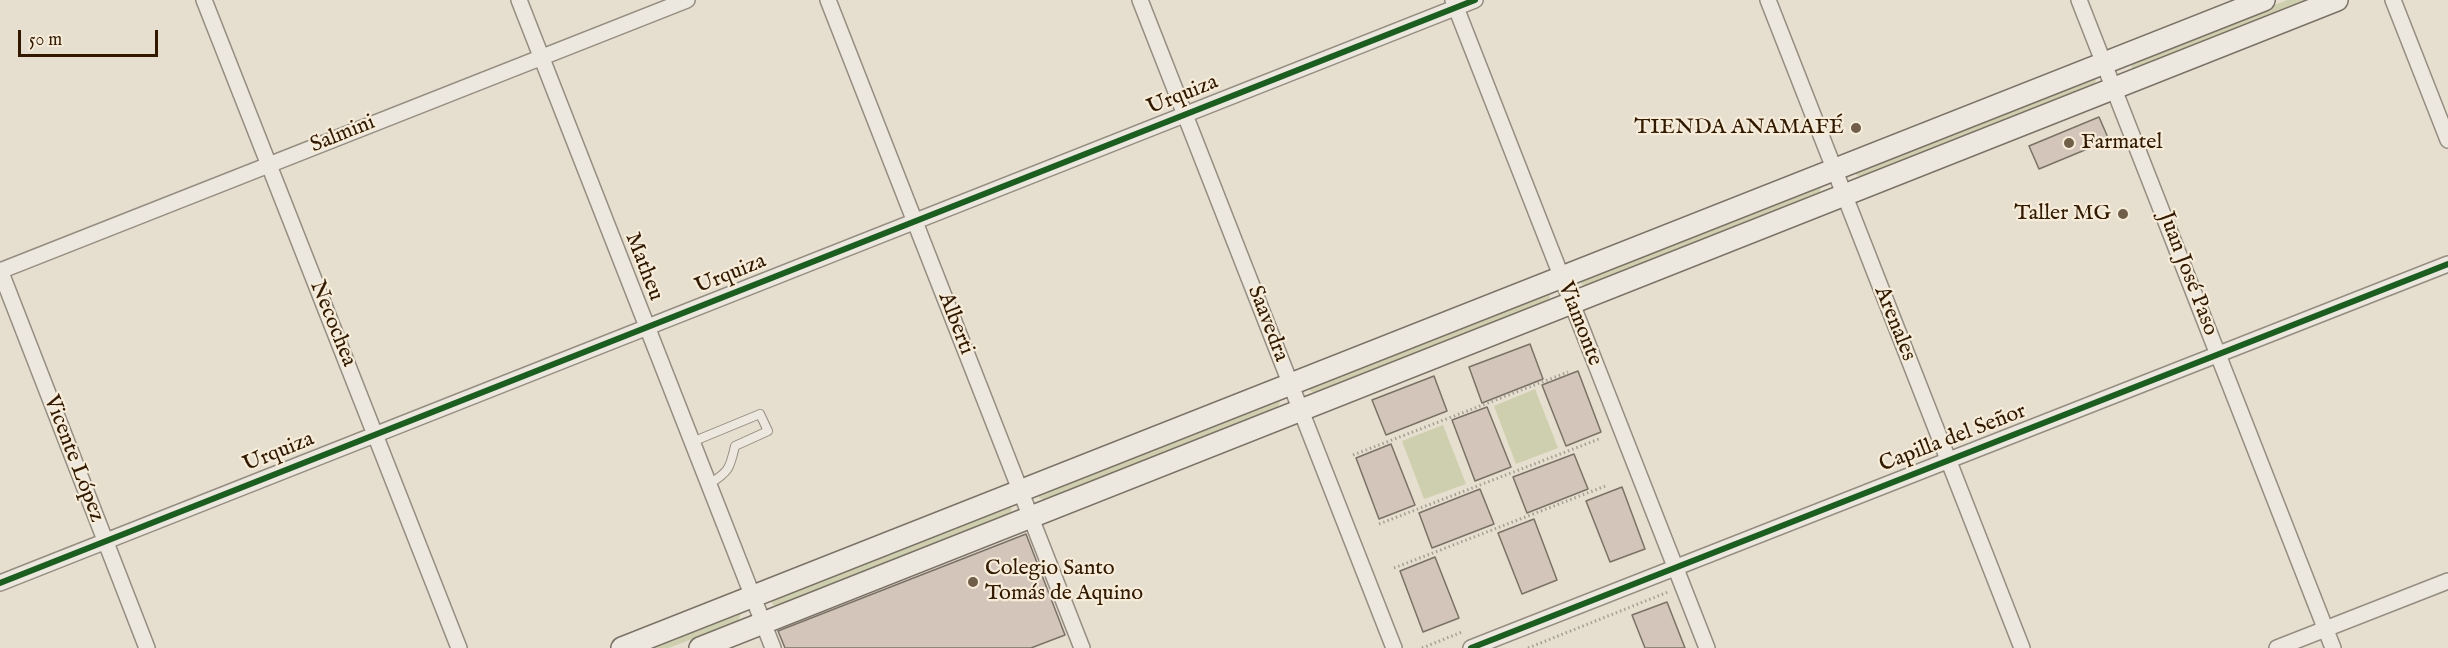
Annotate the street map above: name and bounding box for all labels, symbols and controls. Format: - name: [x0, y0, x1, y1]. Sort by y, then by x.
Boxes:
- scale bar: [21, 18, 160, 56]
- text: 50 m: [29, 29, 62, 52]
- street label: Urquiza: [1144, 70, 1222, 122]
- street label: Salmini: [307, 110, 379, 160]
- place label: TIENDA ANAMAFÉ: [1634, 115, 1844, 141]
- marker: TIENDA ANAMAFÉ: [1849, 121, 1863, 135]
- place label: Farmatel: [2081, 130, 2162, 156]
- marker: Farmatel: [2062, 136, 2076, 150]
- place label: Taller MG: [2014, 201, 2111, 227]
- marker: Taller MG: [2116, 207, 2130, 221]
- street label: Juan José Paso: [2151, 208, 2223, 340]
- street label: Matheu: [618, 229, 668, 305]
- street label: Urquiza: [692, 249, 770, 301]
- street label: Necochea: [303, 277, 361, 371]
- street label: Viamonte: [1551, 278, 1607, 370]
- street label: Saavedra: [1241, 282, 1293, 366]
- street label: Arenales: [1867, 283, 1921, 365]
- street label: Alberti: [931, 289, 979, 359]
- street label: Vicente López: [37, 392, 109, 526]
- street label: Capilla del Señor: [1876, 399, 2030, 479]
- street label: Urquiza: [240, 427, 318, 479]
- place label: Colegio Santo Tomás de Aquino: [985, 556, 1143, 608]
- marker: Colegio Santo Tomás de Aquino: [966, 575, 980, 589]

